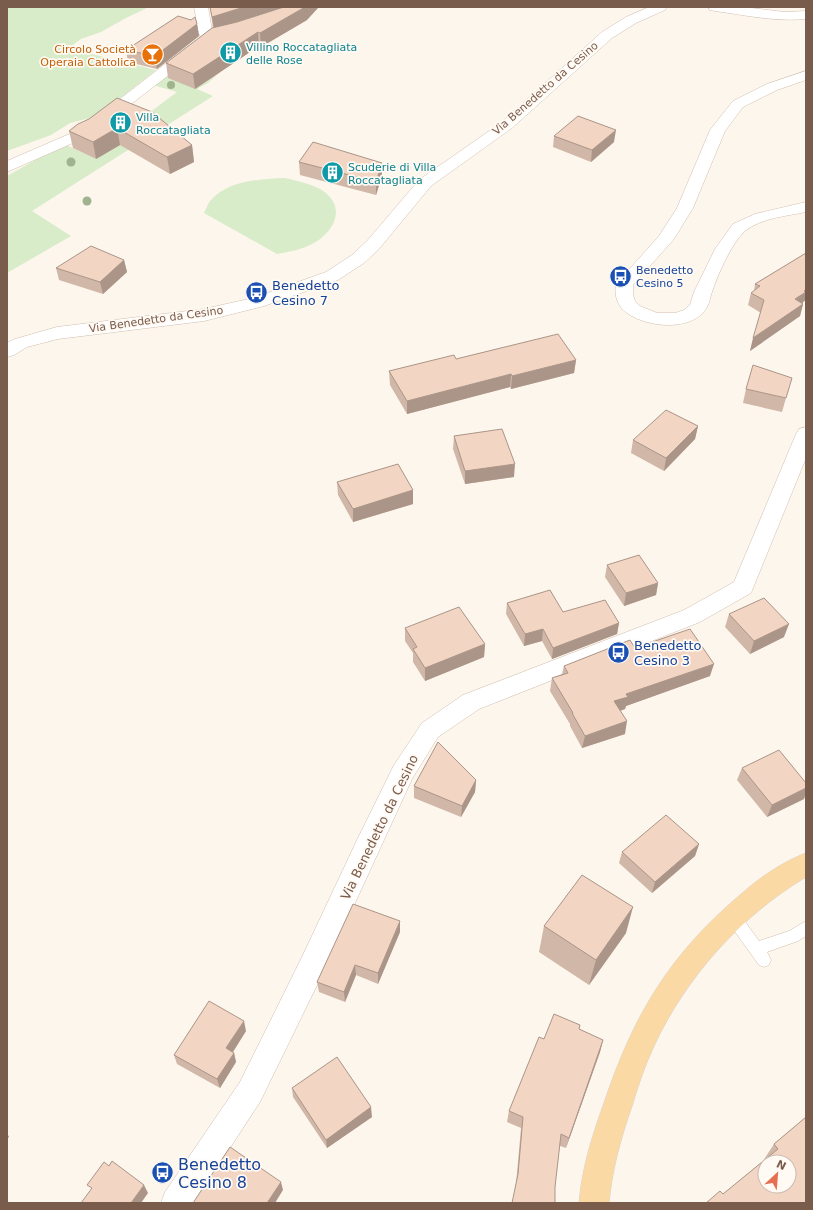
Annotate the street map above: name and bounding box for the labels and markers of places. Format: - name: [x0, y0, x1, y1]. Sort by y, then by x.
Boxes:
- building icon: Villino Roccatagliata delle Rose: [217, 40, 243, 66]
- place label: Villino Roccatagliata delle Rose: [246, 41, 357, 67]
- bar icon: Circolo Società Operaia Cattolica: [139, 42, 165, 68]
- place label: Circolo Società Operaia Cattolica: [40, 43, 136, 69]
- building icon: Villa Roccatagliata: [107, 110, 133, 136]
- place label: Villa Roccatagliata: [136, 111, 211, 137]
- building icon: Scuderie di Villa Roccatagliata: [319, 160, 345, 186]
- place label: Scuderie di Villa Roccatagliata: [348, 161, 436, 187]
- bus stop icon: Benedetto Cesino 5: [607, 263, 633, 289]
- place label: Benedetto Cesino 5: [636, 264, 693, 290]
- place label: Benedetto Cesino 7: [272, 278, 340, 308]
- bus stop icon: Benedetto Cesino 7: [244, 279, 270, 305]
- place label: Benedetto Cesino 3: [634, 638, 702, 668]
- bus stop icon: Benedetto Cesino 3: [606, 639, 632, 665]
- place label: Benedetto Cesino 8: [178, 1155, 261, 1192]
- bus stop icon: Benedetto Cesino 8: [150, 1160, 176, 1186]

